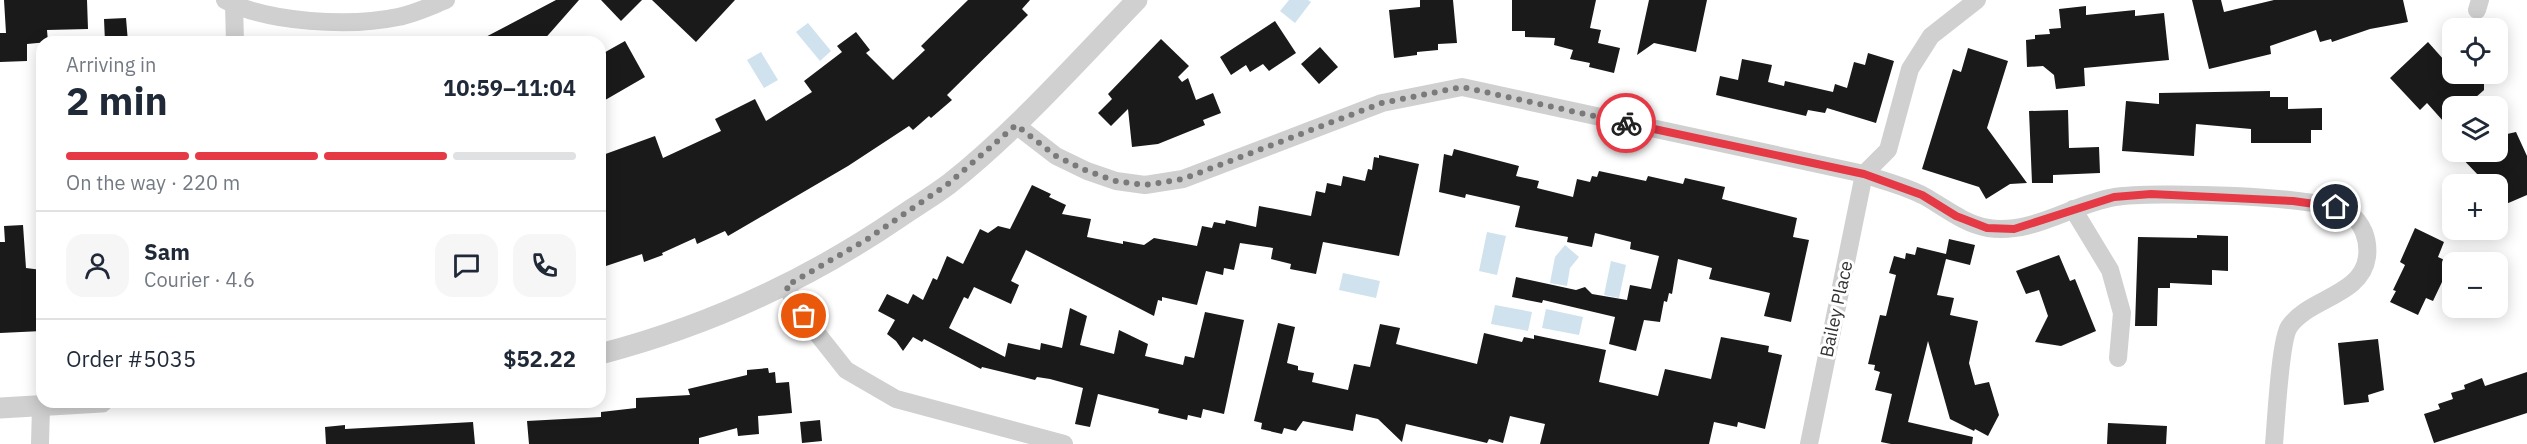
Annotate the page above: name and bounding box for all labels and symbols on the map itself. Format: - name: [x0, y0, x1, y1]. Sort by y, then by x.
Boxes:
- courier: [1596, 93, 1656, 153]
- pin: [2310, 181, 2361, 232]
- street label: Bailey Place: [1815, 259, 1857, 359]
- pin: [778, 290, 829, 341]

